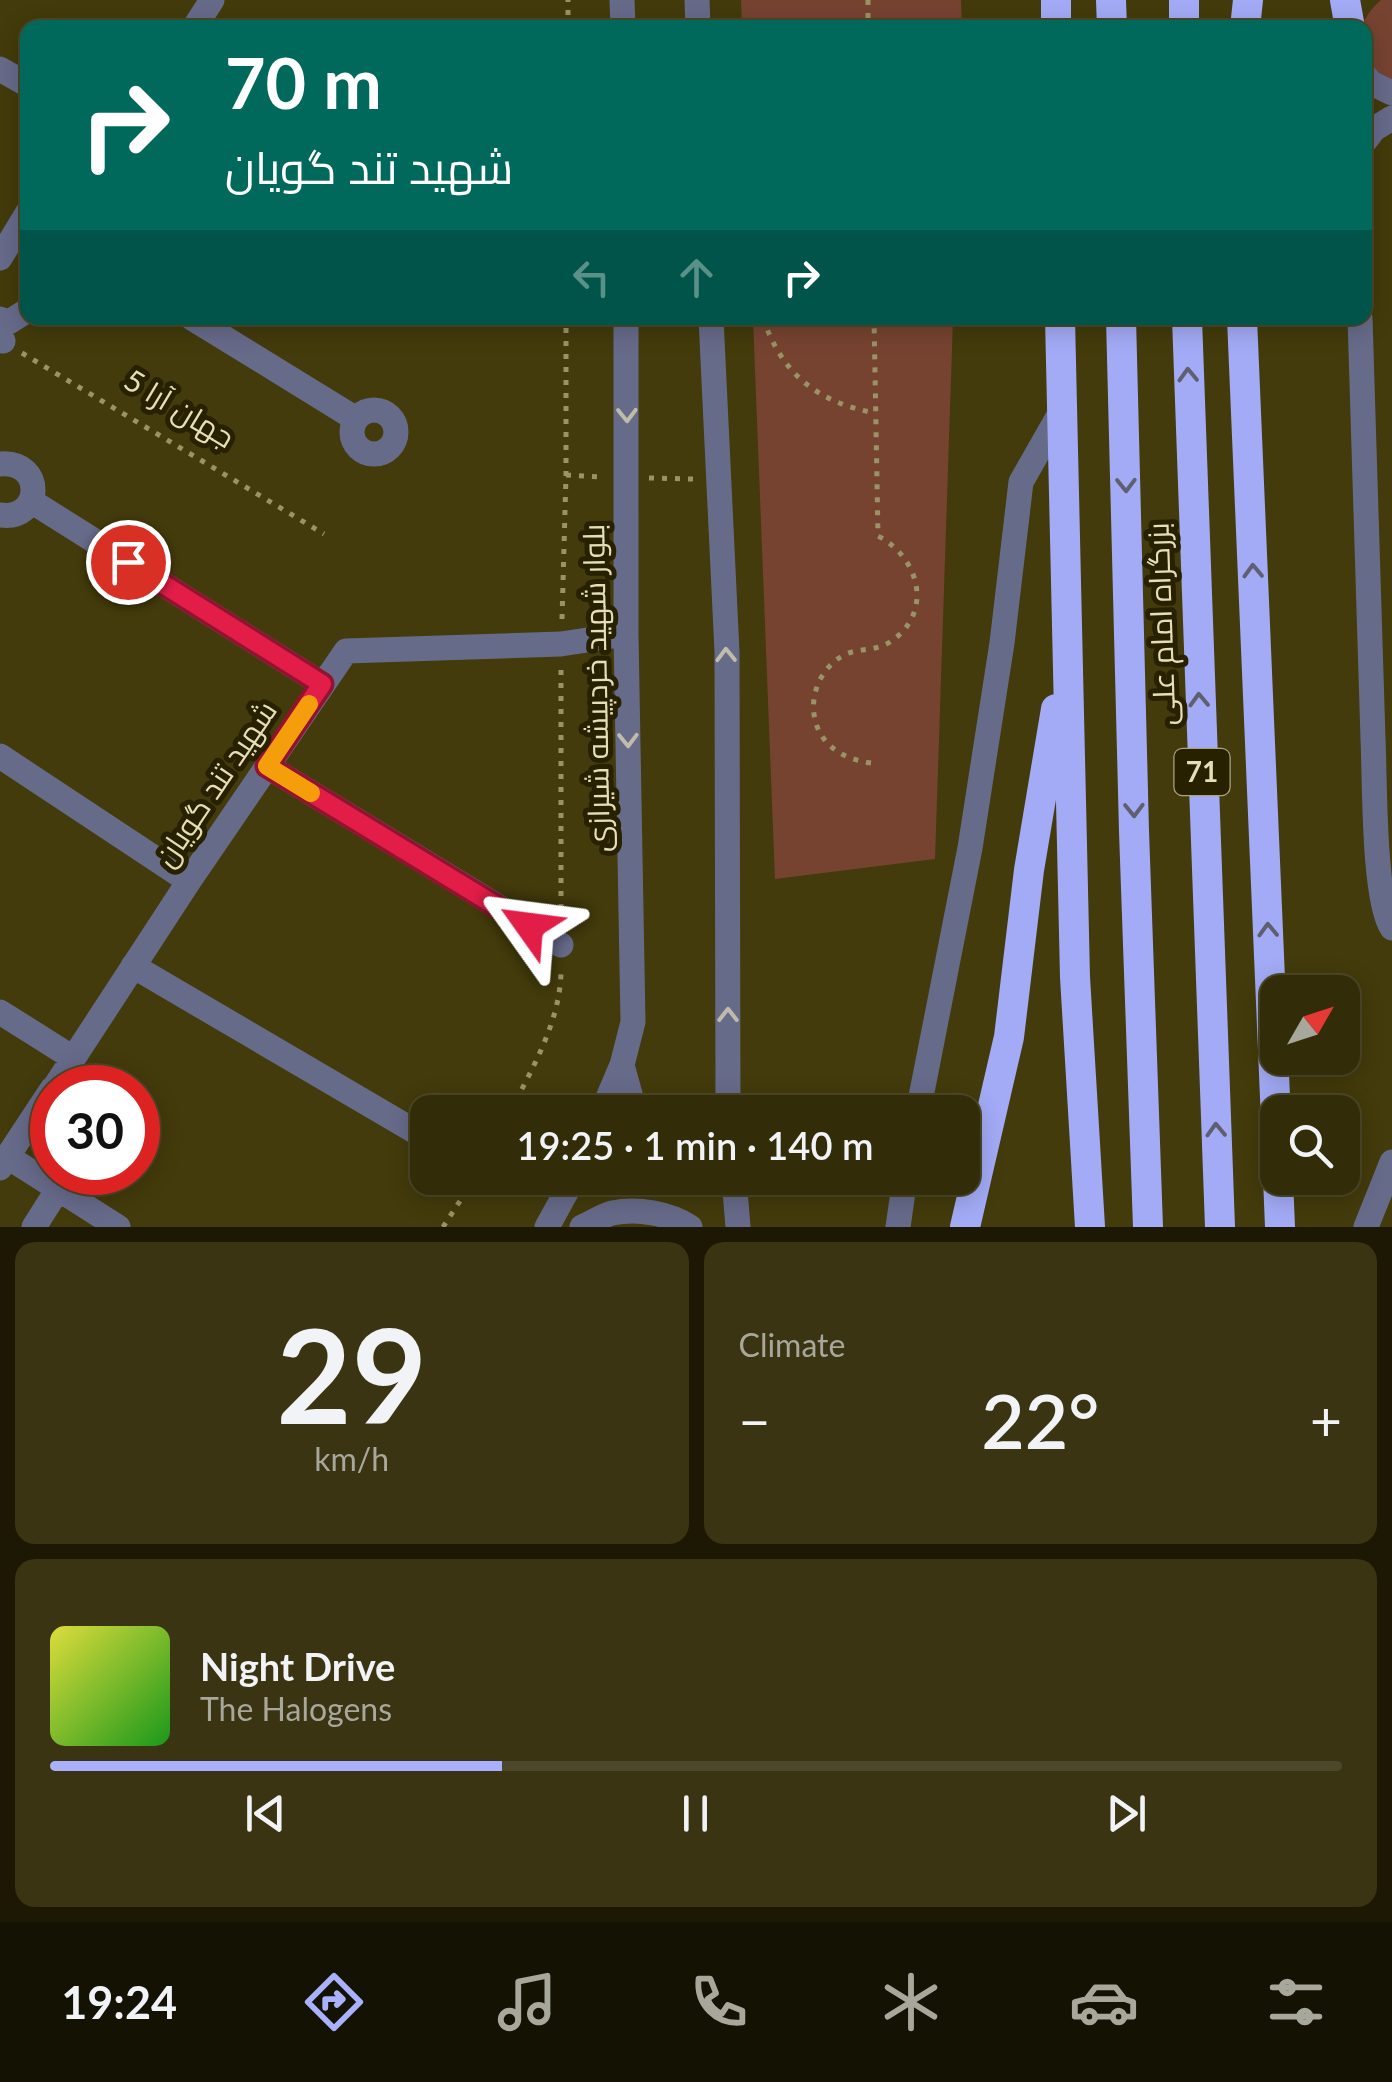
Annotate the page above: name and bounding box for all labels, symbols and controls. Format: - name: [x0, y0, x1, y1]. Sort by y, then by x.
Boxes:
- text: 70 m: [225, 40, 382, 124]
- icon: right: [60, 60, 190, 190]
- text: شهید تند گویان: [225, 140, 513, 194]
- icon: left: [564, 250, 619, 305]
- icon: ahead: [669, 250, 724, 305]
- icon: right: [774, 250, 829, 305]
- street label: جهان آرا 5: [117, 360, 242, 456]
- one-way arrow: [1178, 367, 1199, 383]
- one-way arrow: [616, 407, 637, 423]
- one-way arrow: [1115, 477, 1136, 493]
- pin: [86, 520, 171, 605]
- street label: بزرگراه امام علی: [1138, 522, 1186, 726]
- street label: بلوار شهید خردپیشه شیرازی: [574, 523, 619, 853]
- icon: arrive: [101, 535, 156, 590]
- one-way arrow: [1242, 562, 1263, 578]
- one-way arrow: [716, 647, 737, 663]
- one-way arrow: [1189, 691, 1210, 707]
- street label: شهید تند گویان: [146, 693, 285, 874]
- one-way arrow: [618, 732, 639, 748]
- road number: 71: [1174, 749, 1230, 795]
- one-way arrow: [1123, 802, 1144, 818]
- position arrow: [477, 874, 581, 978]
- one-way arrow: [1257, 922, 1278, 938]
- north arrow: [1260, 975, 1360, 1075]
- map controls: [1260, 975, 1360, 1195]
- one-way arrow: [717, 1007, 738, 1023]
- speed limit sign: 30: [30, 1065, 160, 1195]
- button: search: [1260, 1095, 1360, 1195]
- one-way arrow: [1206, 1121, 1227, 1137]
- text: 19:25 · 1 min · 140 m: [517, 1122, 873, 1168]
- text: 29: [276, 1296, 427, 1452]
- text: Climate: [739, 1325, 845, 1364]
- text: 22°: [981, 1375, 1099, 1465]
- text: −: [739, 1387, 770, 1453]
- text: +: [1310, 1387, 1342, 1453]
- text: km/h: [314, 1439, 389, 1478]
- text: Night Drive: [200, 1643, 395, 1689]
- text: The Halogens: [200, 1689, 392, 1728]
- icon: previous: [238, 1786, 293, 1841]
- icon: pause: [668, 1786, 723, 1841]
- icon: next: [1099, 1786, 1154, 1841]
- icon: directions: [299, 1967, 369, 2037]
- icon: music: [492, 1967, 562, 2037]
- icon: phone: [684, 1967, 754, 2037]
- icon: climate: [876, 1967, 946, 2037]
- icon: car: [1069, 1967, 1139, 2037]
- icon: filters: [1261, 1967, 1331, 2037]
- text: 19:24: [61, 1975, 177, 2029]

